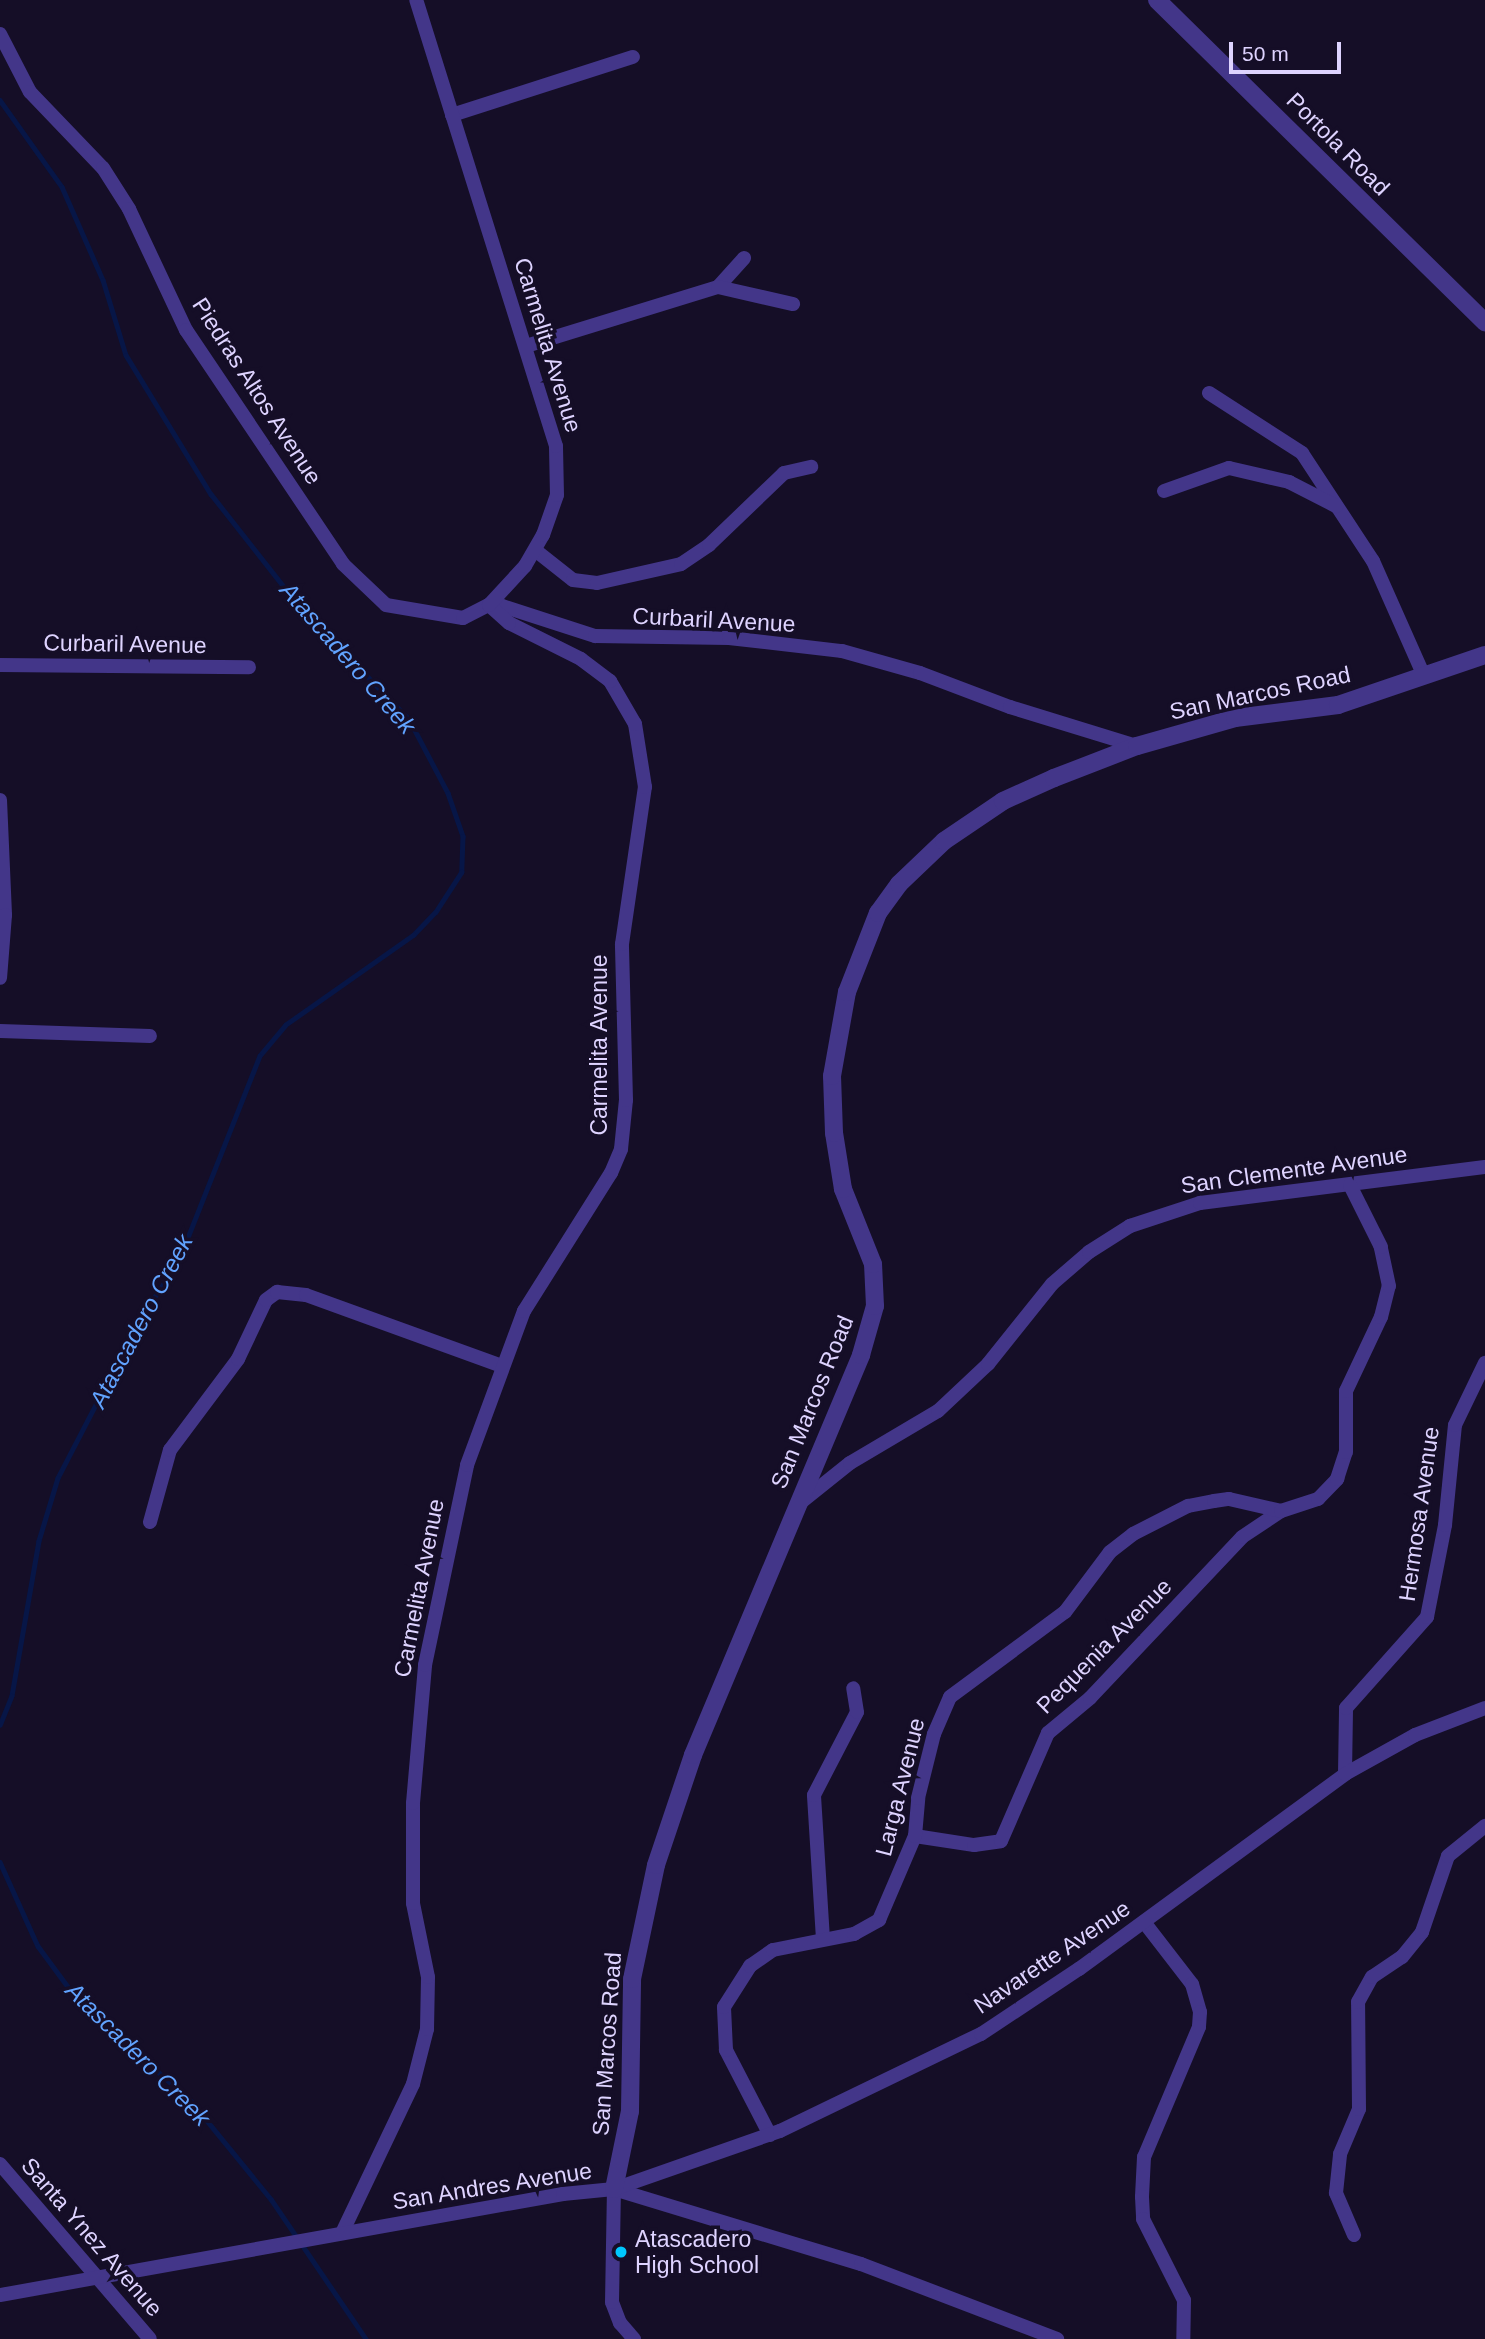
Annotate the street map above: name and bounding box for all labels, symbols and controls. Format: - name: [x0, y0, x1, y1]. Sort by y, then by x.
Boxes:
- scale bar: [1233, 28, 1345, 72]
- text: 50 m: [1242, 42, 1289, 65]
- street label: Portola Road: [1281, 87, 1395, 201]
- street label: Carmelita Avenue: [508, 254, 588, 436]
- street label: Piedras Altos Avenue: [186, 291, 328, 491]
- water label: Atascadero Creek: [274, 576, 422, 740]
- street label: Curbaril Avenue: [631, 602, 797, 638]
- street label: Curbaril Avenue: [43, 629, 207, 659]
- street label: San Marcos Road: [1167, 660, 1353, 726]
- street label: Carmelita Avenue: [585, 954, 613, 1136]
- street label: San Clemente Avenue: [1178, 1140, 1410, 1200]
- water label: Atascadero Creek: [83, 1229, 199, 1413]
- street label: San Marcos Road: [765, 1311, 859, 1493]
- street label: Hermosa Avenue: [1393, 1424, 1445, 1604]
- street label: Carmelita Avenue: [388, 1496, 450, 1680]
- street label: Pequenia Avenue: [1030, 1572, 1178, 1720]
- street label: Larga Avenue: [869, 1714, 931, 1860]
- street label: Navarette Avenue: [968, 1894, 1136, 2020]
- street label: San Marcos Road: [587, 1951, 627, 2137]
- water label: Atascadero Creek: [60, 1976, 216, 2132]
- street label: Santa Ynez Avenue: [15, 2151, 169, 2323]
- street label: San Andres Avenue: [389, 2156, 595, 2216]
- place label: Atascadero High School: [635, 2225, 759, 2279]
- marker: Atascadero High School: [613, 2244, 629, 2260]

